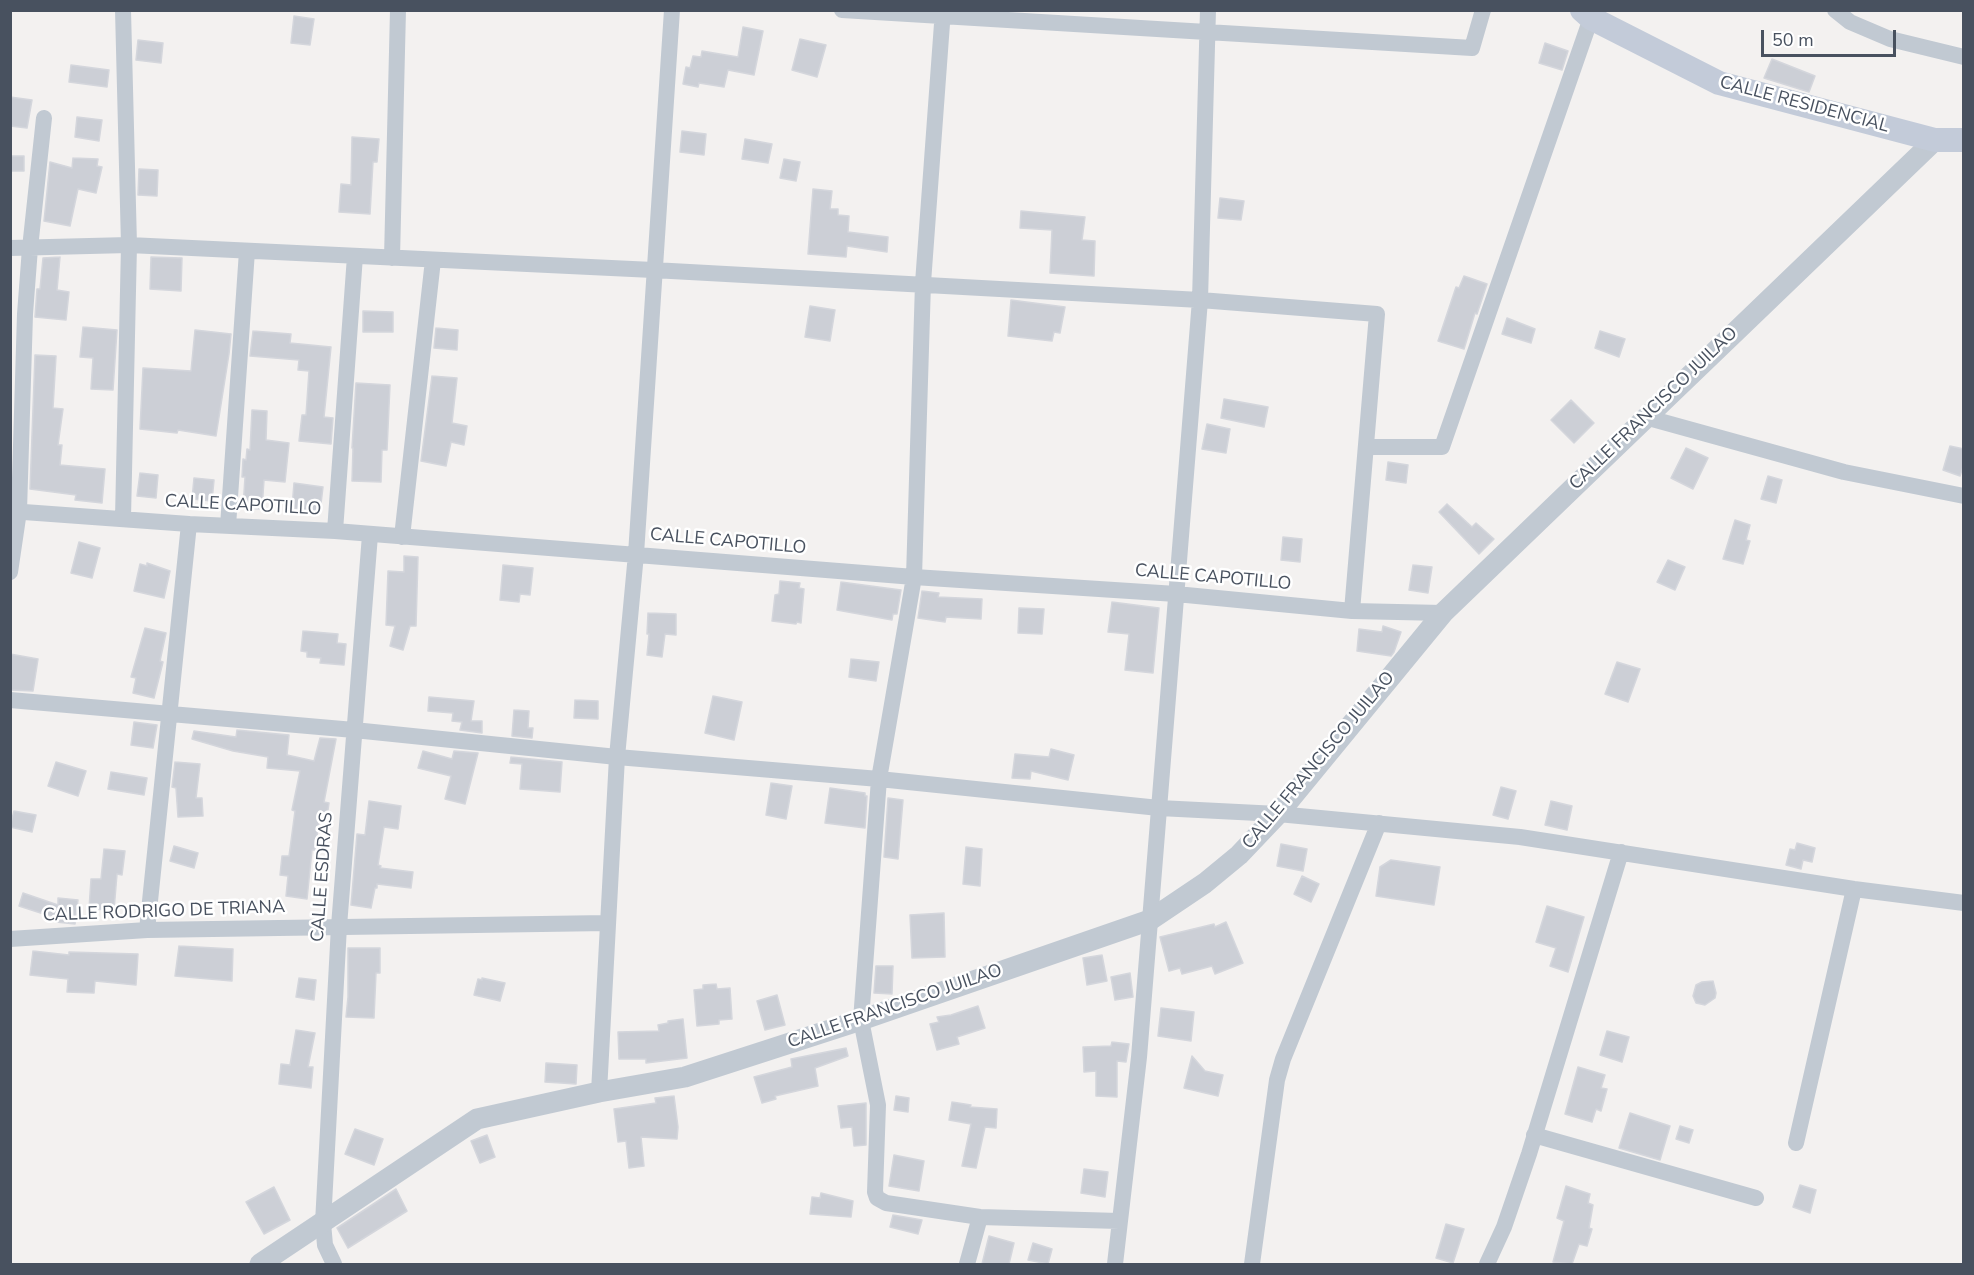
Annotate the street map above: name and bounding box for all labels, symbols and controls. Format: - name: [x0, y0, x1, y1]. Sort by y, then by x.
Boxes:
- scale bar: [1764, 18, 1899, 56]
- text: 50 m: [1772, 28, 1814, 52]
- street label: CALLE RESIDENCIAL: [1717, 72, 1891, 138]
- street label: CALLE FRANCISCO JUILAO: [1565, 323, 1743, 495]
- street label: CALLE CAPOTILLO: [164, 491, 322, 521]
- street label: CALLE CAPOTILLO: [649, 524, 807, 560]
- street label: CALLE CAPOTILLO: [1134, 560, 1292, 596]
- street label: CALLE FRANCISCO JUILAO: [1238, 668, 1400, 854]
- street label: CALLE ESDRAS: [308, 811, 338, 943]
- street label: CALLE RODRIGO DE TRIANA: [43, 897, 285, 927]
- street label: CALLE FRANCISCO JUILAO: [785, 960, 1005, 1054]

